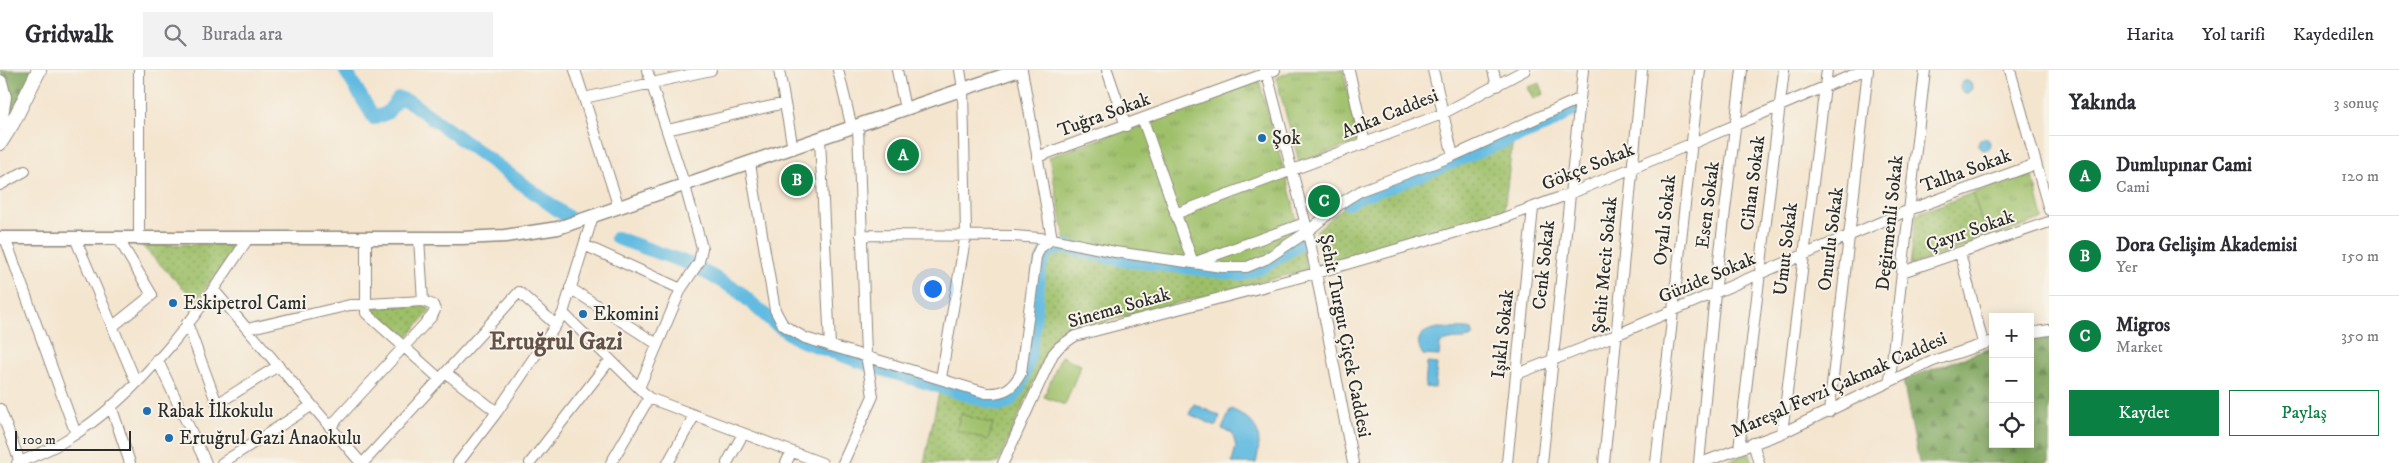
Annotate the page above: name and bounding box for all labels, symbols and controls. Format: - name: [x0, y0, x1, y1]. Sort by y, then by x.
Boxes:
- search box: [143, 12, 493, 57]
- text: Gridwalk: [25, 20, 113, 50]
- icon: search: [161, 21, 189, 49]
- text: Burada ara: [201, 23, 283, 46]
- text: Harita: [2126, 24, 2174, 46]
- text: Yol tarifi: [2202, 24, 2265, 46]
- text: Kaydedilen: [2293, 24, 2374, 46]
- street label: Anka Caddesi: [1338, 84, 1442, 144]
- street label: Tuğra Sokak: [1055, 87, 1154, 142]
- text: Yakında: [2069, 90, 2136, 116]
- text: 3 sonuç: [2334, 93, 2379, 113]
- place label: Şok: [1272, 127, 1301, 150]
- marker: Şok: [1256, 132, 1268, 144]
- street label: Cihan Sokak: [1736, 134, 1770, 232]
- pin: A: [887, 136, 919, 174]
- street label: Gökçe Sokak: [1538, 138, 1638, 196]
- street label: Talha Sokak: [1918, 144, 2015, 198]
- street label: Değirmenli Sokak: [1871, 154, 1909, 292]
- text: Dumlupınar Cami: [2116, 154, 2252, 177]
- street label: Esen Sokak: [1691, 159, 1725, 250]
- pin: B: [781, 161, 813, 199]
- text: A: [2080, 166, 2090, 186]
- text: 120 m: [2341, 166, 2379, 186]
- street label: Oyalı Sokak: [1649, 173, 1681, 267]
- text: Cami: [2116, 177, 2150, 197]
- pin: C: [1308, 182, 1340, 220]
- street label: Onurlu Sokak: [1813, 185, 1849, 292]
- street label: Şehit Mecit Sokak: [1588, 195, 1622, 334]
- street label: Umut Sokak: [1769, 200, 1803, 297]
- street label: Çayır Sokak: [1923, 205, 2018, 257]
- street label: Cenk Sokak: [1528, 218, 1560, 311]
- street label: Şehit Turgut Çiçek Caddesi: [1314, 232, 1376, 440]
- text: Dora Gelişim Akademisi: [2116, 234, 2297, 257]
- text: B: [2080, 246, 2090, 266]
- text: 150 m: [2341, 246, 2379, 266]
- street label: Güzide Sokak: [1655, 247, 1759, 309]
- text: Yer: [2116, 257, 2138, 277]
- your location: [920, 276, 946, 302]
- street label: Sinema Sokak: [1065, 282, 1173, 334]
- street label: Işıklı Sokak: [1487, 288, 1519, 380]
- place label: Eskipetrol Cami: [183, 292, 307, 315]
- marker: Eskipetrol Cami: [167, 297, 179, 309]
- place label: Ekomini: [593, 303, 659, 326]
- marker: Ekomini: [577, 308, 589, 320]
- map controls: [1989, 313, 2034, 448]
- button: +: [1989, 313, 2034, 358]
- text: Migros: [2116, 314, 2170, 337]
- text: C: [2080, 326, 2090, 346]
- text: 350 m: [2341, 326, 2379, 346]
- district label: Ertuğrul Gazi: [489, 327, 623, 357]
- street label: Mareşal Fevzi Çakmak Caddesi: [1727, 327, 1951, 443]
- text: Market: [2116, 337, 2163, 357]
- button: −: [1989, 358, 2034, 403]
- button: Kaydet: [2069, 390, 2219, 436]
- button: Paylaş: [2229, 390, 2379, 436]
- place label: Rabak İlkokulu: [157, 399, 273, 423]
- button: locate: [1989, 403, 2034, 448]
- marker: Rabak İlkokulu: [141, 405, 153, 417]
- place label: Ertuğrul Gazi Anaokulu: [179, 427, 361, 450]
- scale bar: [15, 428, 131, 451]
- text: 100 m: [22, 431, 56, 449]
- marker: Ertuğrul Gazi Anaokulu: [163, 432, 175, 444]

